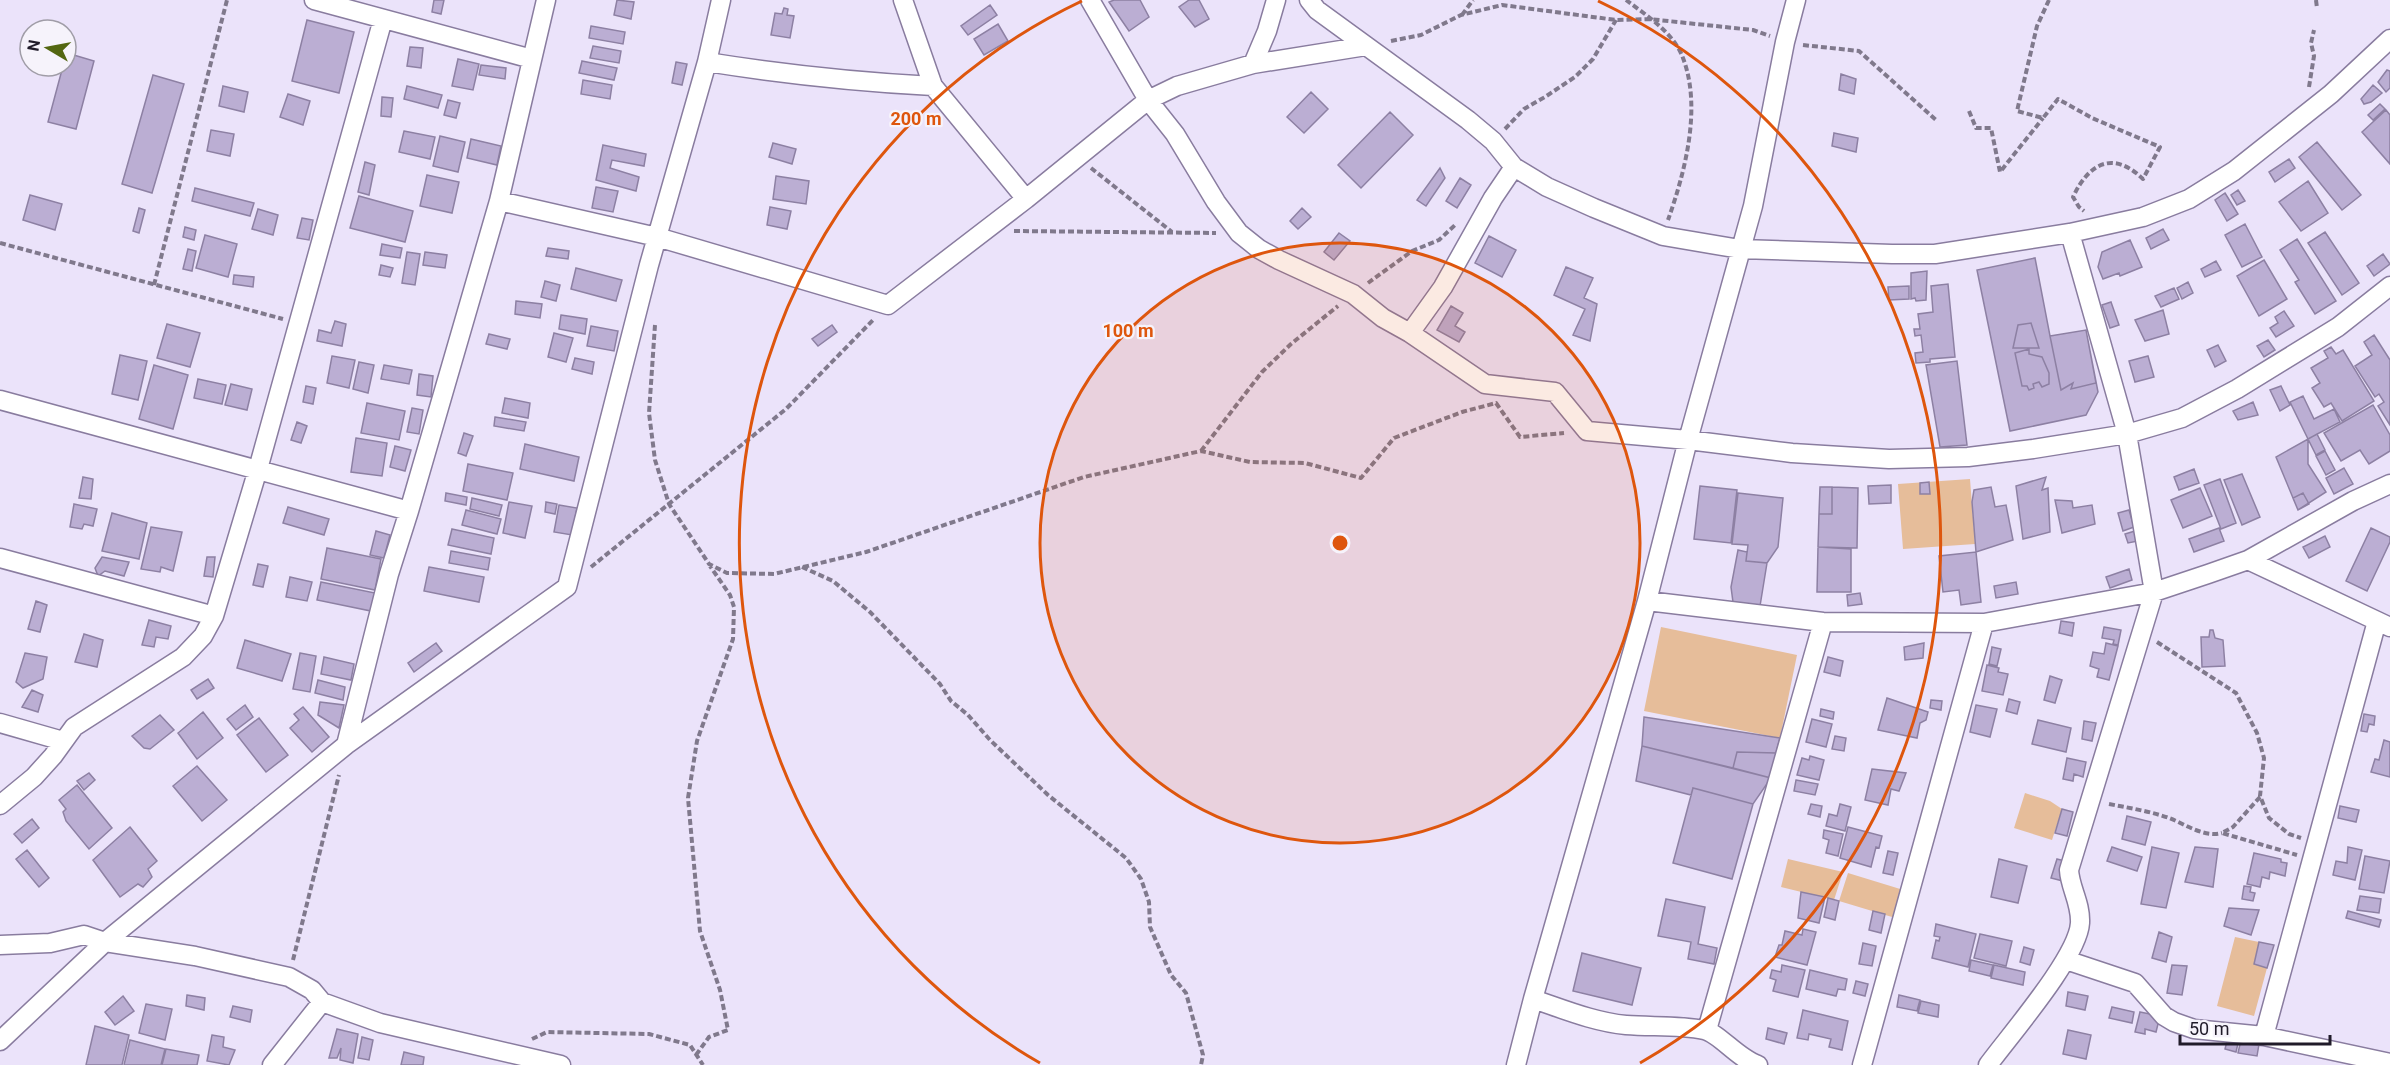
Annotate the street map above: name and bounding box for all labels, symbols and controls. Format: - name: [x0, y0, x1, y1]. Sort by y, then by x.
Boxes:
- north arrow: [18, 18, 78, 78]
- text: N: [23, 38, 44, 53]
- text: 200 m: [890, 108, 942, 129]
- text: 100 m: [1102, 320, 1154, 341]
- centre of rings: [1330, 533, 1350, 553]
- scale bar: [2180, 1008, 2330, 1046]
- text: 50 m: [2189, 1018, 2229, 1039]

